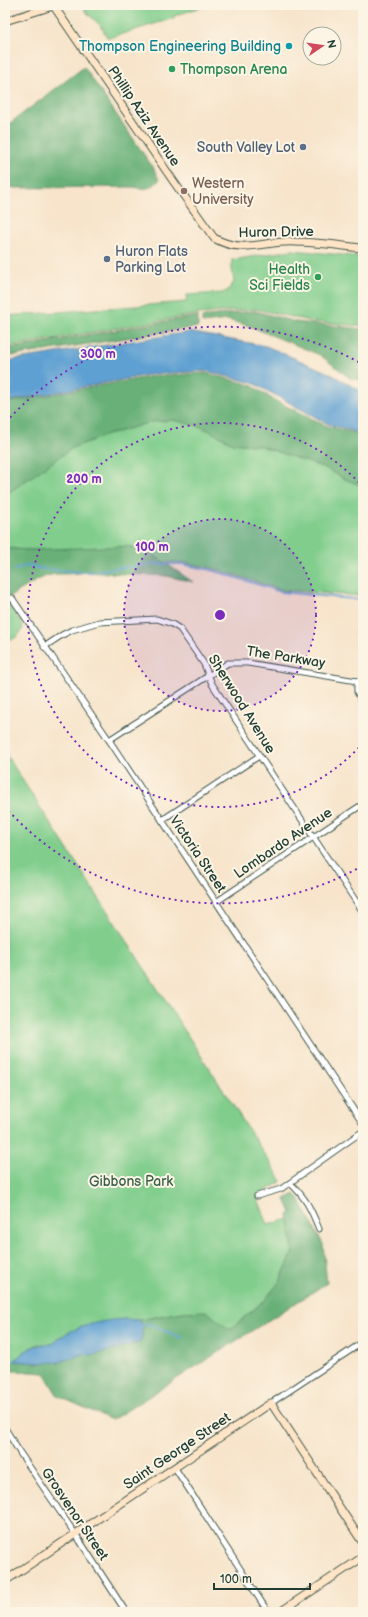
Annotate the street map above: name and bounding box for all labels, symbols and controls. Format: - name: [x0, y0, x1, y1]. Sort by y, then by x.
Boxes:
- north arrow: [302, 26, 342, 66]
- place label: Thompson Engineering Building: [79, 38, 281, 55]
- text: N: [324, 38, 339, 49]
- marker: Thompson Engineering Building: [284, 41, 294, 51]
- place label: Thompson Arena: [180, 61, 288, 78]
- street label: Phillip Aziz Avenue: [104, 63, 184, 169]
- marker: Thompson Arena: [167, 64, 177, 74]
- place label: South Valley Lot: [197, 139, 296, 156]
- marker: South Valley Lot: [298, 142, 308, 152]
- place label: Western University: [192, 175, 254, 208]
- marker: Western University: [179, 186, 189, 196]
- street label: Huron Drive: [238, 223, 314, 241]
- place label: Huron Flats Parking Lot: [115, 243, 188, 276]
- marker: Huron Flats Parking Lot: [102, 254, 112, 264]
- place label: Health Sci Fields: [249, 261, 310, 294]
- marker: Health Sci Fields: [313, 272, 323, 282]
- text: 300 m: [80, 347, 116, 362]
- text: 200 m: [66, 472, 102, 487]
- text: 100 m: [135, 540, 169, 555]
- centre of rings: [213, 608, 227, 622]
- street label: The Parkway: [245, 642, 327, 672]
- street label: Sherwood Avenue: [205, 651, 279, 757]
- street label: Lombardo Avenue: [231, 804, 335, 882]
- street label: Victoria Street: [166, 812, 230, 896]
- park label: Gibbons Park: [89, 1173, 173, 1190]
- street label: Saint George Street: [120, 1408, 234, 1493]
- street label: Grosvenor Street: [38, 1465, 113, 1564]
- scale bar: [214, 1565, 310, 1591]
- text: 100 m: [220, 1572, 252, 1587]

